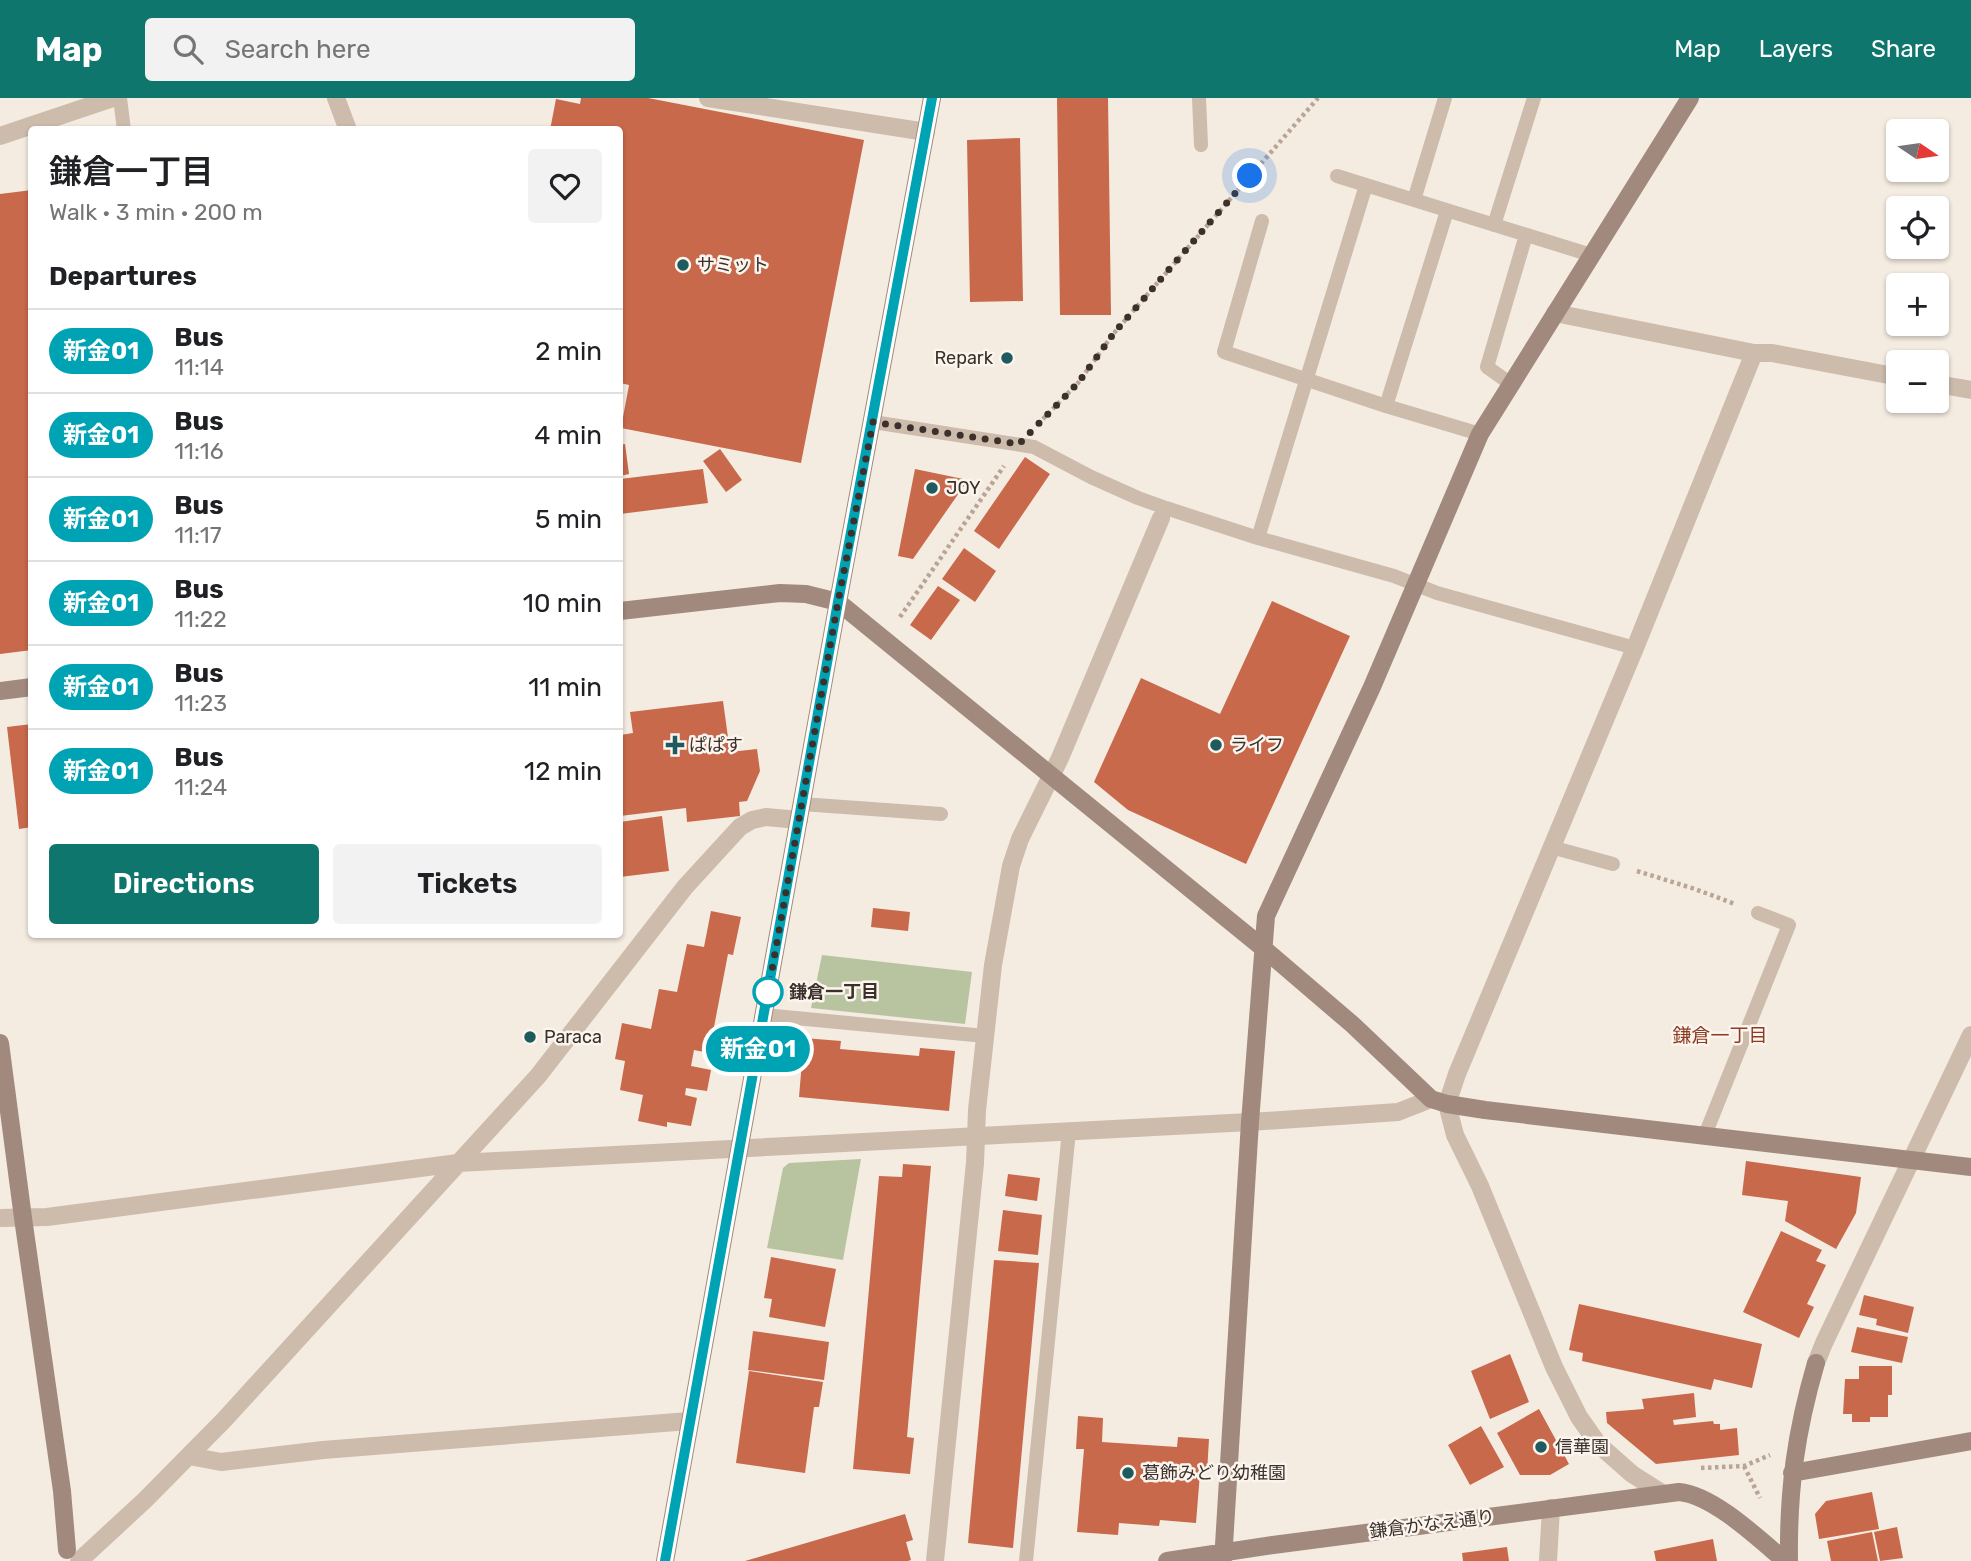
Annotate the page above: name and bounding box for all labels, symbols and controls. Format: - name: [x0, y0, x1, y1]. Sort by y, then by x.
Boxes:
- search box: [145, 18, 635, 81]
- text: Map: [35, 30, 103, 69]
- icon: search: [169, 30, 207, 68]
- text: Search here: [225, 34, 370, 65]
- text: Map: [1674, 35, 1721, 63]
- text: Layers: [1759, 35, 1833, 63]
- text: Share: [1871, 35, 1936, 63]
- north arrow: [1886, 119, 1950, 182]
- map controls: [1886, 119, 1949, 413]
- button: heart: [528, 149, 602, 223]
- text: 鎌倉一丁目: [49, 152, 214, 191]
- your location: [1232, 158, 1267, 193]
- button: locate: [1886, 196, 1949, 259]
- text: Walk · 3 min · 200 m: [49, 198, 263, 226]
- place label: サミット: [697, 254, 769, 276]
- marker: サミット: [675, 257, 691, 273]
- text: Departures: [49, 261, 197, 292]
- button: +: [1886, 273, 1949, 336]
- text: Bus: [174, 322, 224, 353]
- text: 2 min: [535, 336, 602, 367]
- text: 新金01: [63, 337, 139, 365]
- place label: Repark: [934, 347, 994, 369]
- marker: Repark: [999, 350, 1015, 366]
- button: −: [1886, 350, 1949, 413]
- text: 11:14: [174, 353, 224, 381]
- text: Bus: [174, 406, 224, 437]
- text: 4 min: [534, 420, 602, 451]
- text: 新金01: [63, 421, 139, 449]
- text: 11:16: [174, 437, 224, 465]
- place label: JOY: [946, 477, 981, 499]
- marker: JOY: [924, 480, 940, 496]
- text: Bus: [174, 490, 224, 521]
- text: 5 min: [535, 504, 602, 535]
- text: 新金01: [63, 505, 139, 533]
- text: 11:17: [174, 521, 221, 549]
- text: Bus: [174, 574, 224, 605]
- text: 10 min: [523, 588, 602, 619]
- text: 新金01: [63, 589, 139, 617]
- text: 11:22: [174, 605, 227, 633]
- text: Bus: [174, 658, 224, 689]
- text: 11 min: [528, 672, 602, 703]
- text: 新金01: [63, 673, 139, 701]
- text: 11:23: [174, 689, 227, 717]
- place label: ぱぱす: [689, 734, 743, 756]
- place label: ライフ: [1230, 734, 1284, 756]
- marker: ぱぱす: [667, 737, 683, 753]
- marker: ライフ: [1208, 737, 1224, 753]
- text: Bus: [174, 742, 224, 773]
- text: 12 min: [524, 756, 602, 787]
- text: 新金01: [63, 757, 139, 785]
- text: 11:24: [174, 773, 227, 801]
- button: Directions: [49, 844, 319, 924]
- button: Tickets: [333, 844, 602, 924]
- marker: 鎌倉一丁目: [753, 977, 783, 1007]
- place label: 鎌倉一丁目: [789, 981, 879, 1003]
- district label: 鎌倉一丁目: [1672, 1024, 1768, 1047]
- place label: Paraca: [544, 1026, 602, 1048]
- line badge: 新金01: [709, 1026, 807, 1072]
- marker: Paraca: [522, 1029, 538, 1045]
- text: 新金01: [720, 1035, 796, 1063]
- place label: 信華園: [1555, 1436, 1609, 1458]
- marker: 信華園: [1533, 1439, 1549, 1455]
- place label: 葛飾みどり幼稚園: [1142, 1462, 1286, 1484]
- marker: 葛飾みどり幼稚園: [1120, 1465, 1136, 1481]
- street label: 鎌倉かなえ通り: [1368, 1505, 1496, 1543]

